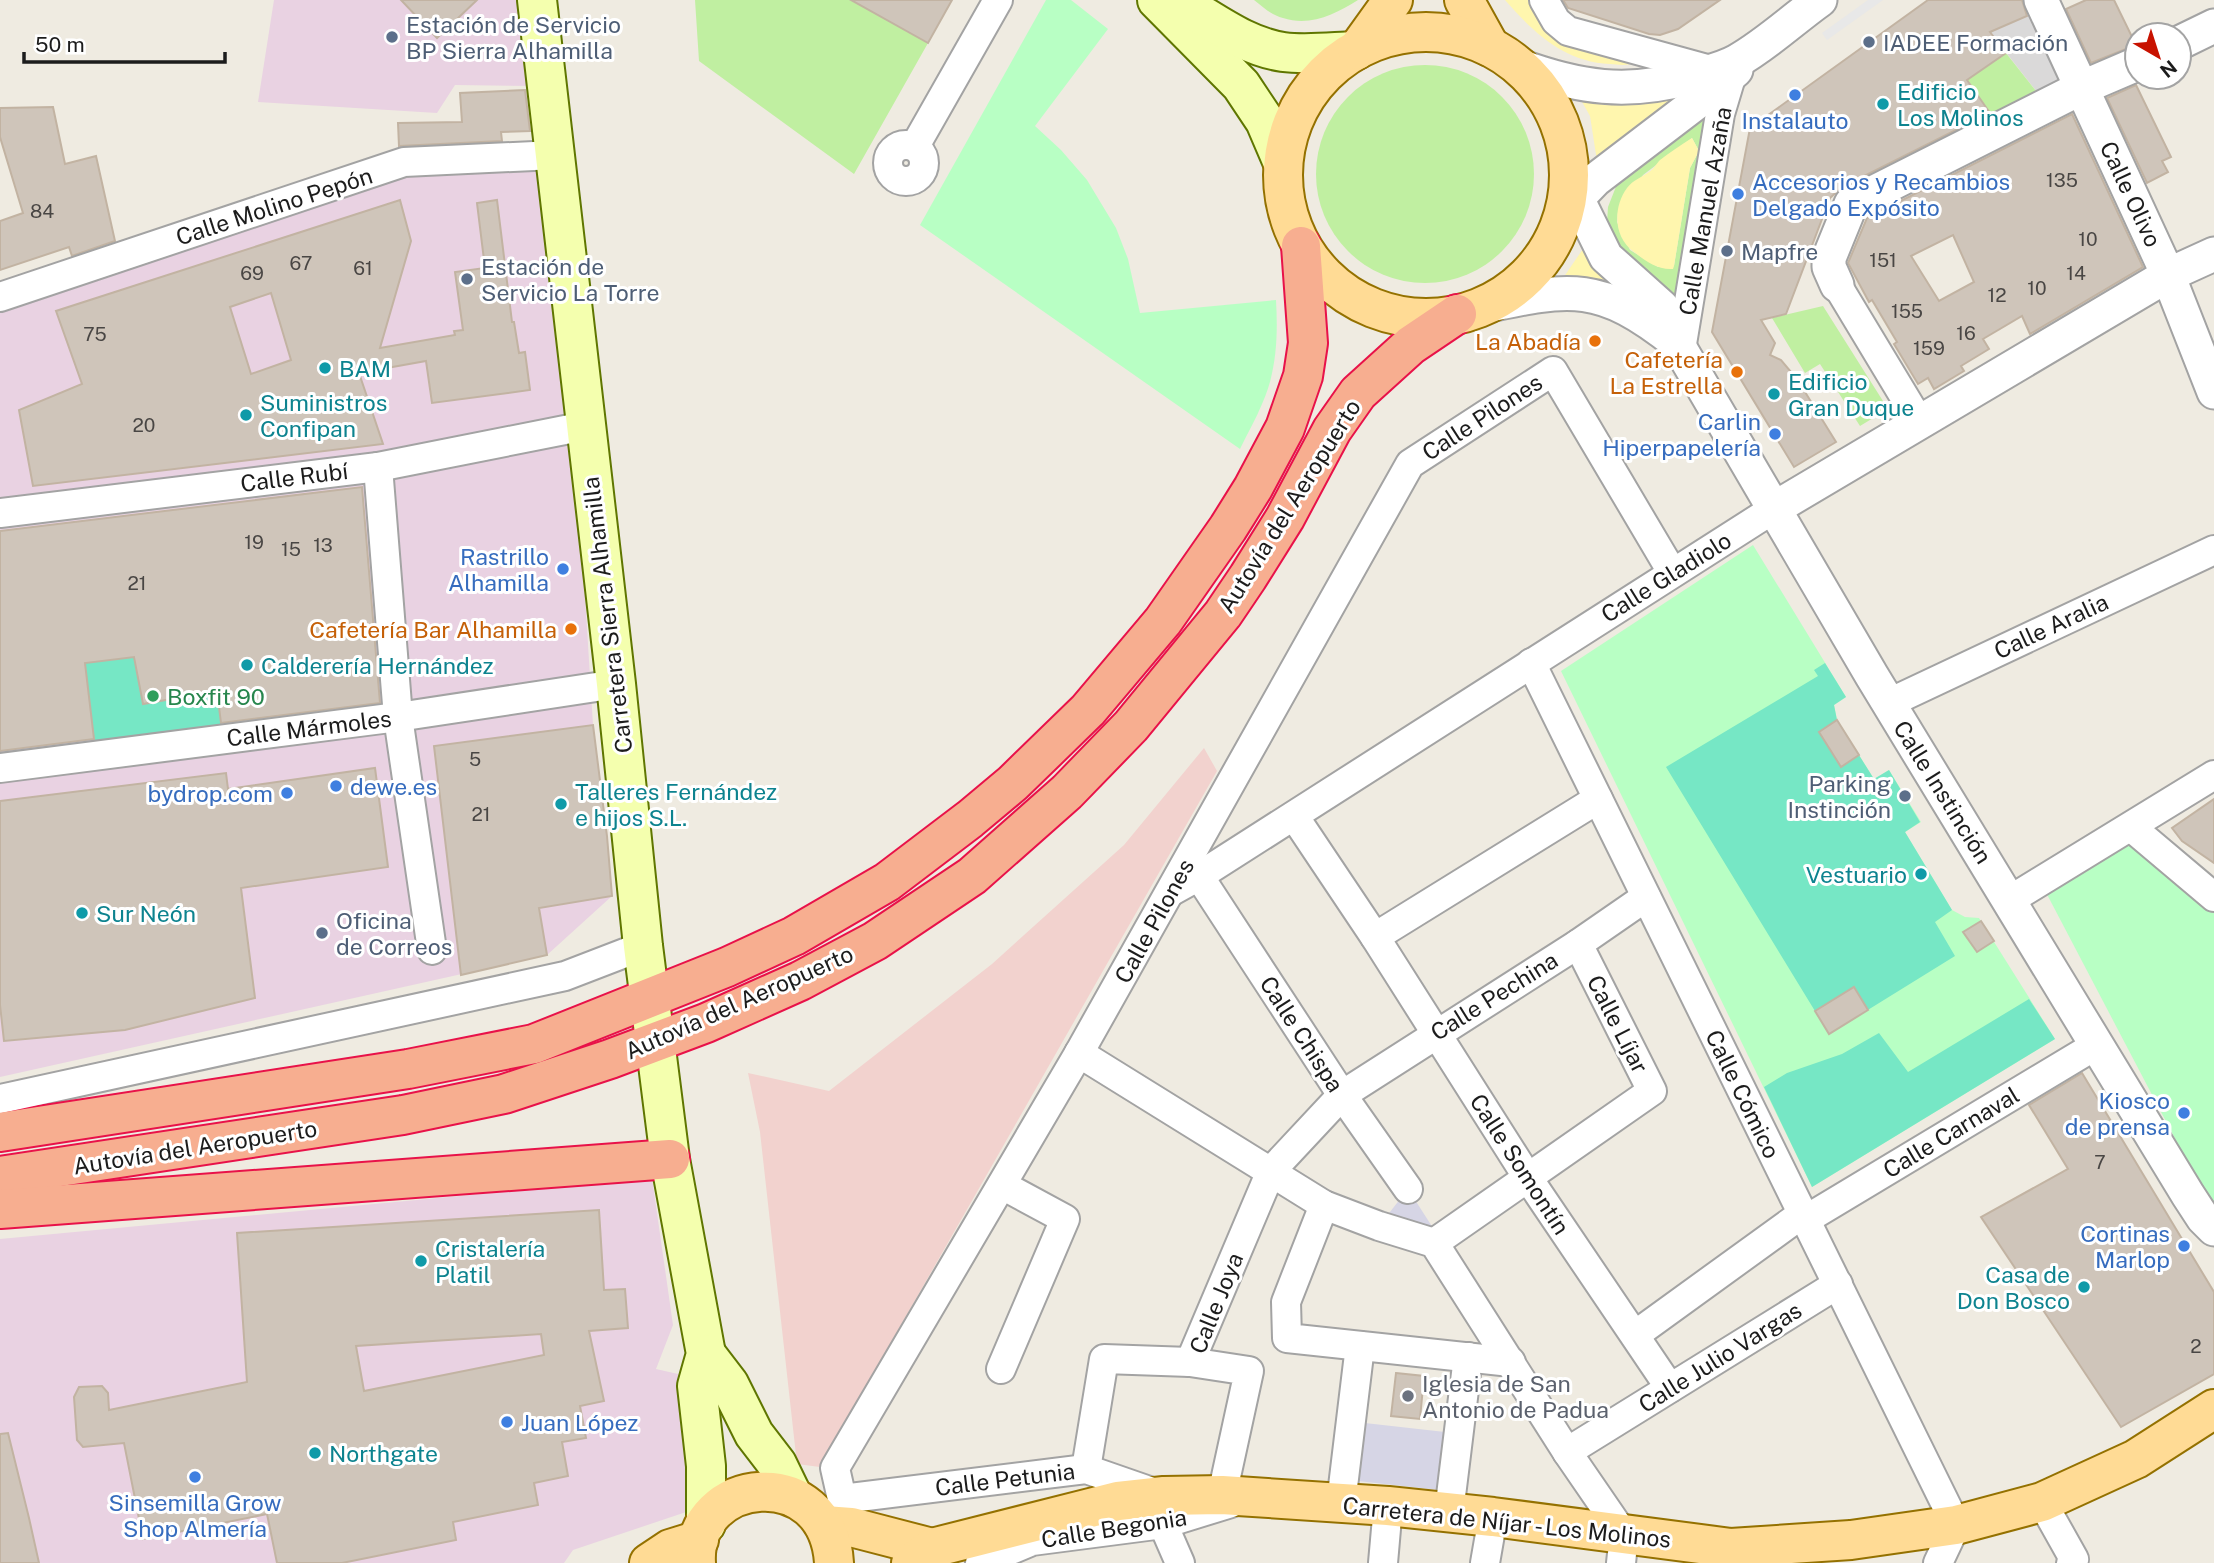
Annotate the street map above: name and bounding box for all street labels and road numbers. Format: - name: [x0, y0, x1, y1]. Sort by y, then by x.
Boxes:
- street label: Calle Manuel Azaña: [1673, 105, 1737, 317]
- street label: Calle Olivo: [2095, 137, 2167, 251]
- street label: Calle Molino Pepón: [172, 161, 376, 251]
- street label: Calle Pilones: [1417, 368, 1547, 466]
- street label: Autovía del Aeropuerto: [1212, 394, 1366, 618]
- street label: Calle Rubí: [239, 457, 350, 497]
- street label: Carretera Sierra Alhamilla: [577, 475, 637, 755]
- street label: Calle Gladiolo: [1596, 526, 1736, 628]
- street label: Calle Aralia: [1990, 588, 2112, 664]
- street label: Calle Mármoles: [225, 704, 393, 752]
- street label: Calle Instinción: [1888, 716, 1998, 868]
- street label: Calle Pilones: [1109, 854, 1199, 988]
- street label: Autovía del Aeropuerto: [621, 940, 857, 1064]
- street label: Calle Pechina: [1425, 946, 1563, 1046]
- street label: Calle Líjar: [1582, 970, 1654, 1078]
- street label: Calle Chispa: [1255, 971, 1349, 1097]
- street label: Calle Cómico: [1700, 1025, 1786, 1163]
- street label: Calle Carnaval: [1878, 1081, 2024, 1183]
- street label: Calle Somontín: [1465, 1089, 1575, 1239]
- street label: Autovía del Aeropuerto: [71, 1114, 319, 1180]
- street label: Calle Joya: [1184, 1249, 1248, 1357]
- street label: Calle Julio Vargas: [1634, 1296, 1806, 1418]
- street label: Calle Petunia: [933, 1457, 1077, 1501]
- street label: Carretera de Níjar - Los Molinos: [1342, 1491, 1672, 1553]
- street label: Calle Begonia: [1039, 1503, 1189, 1553]

